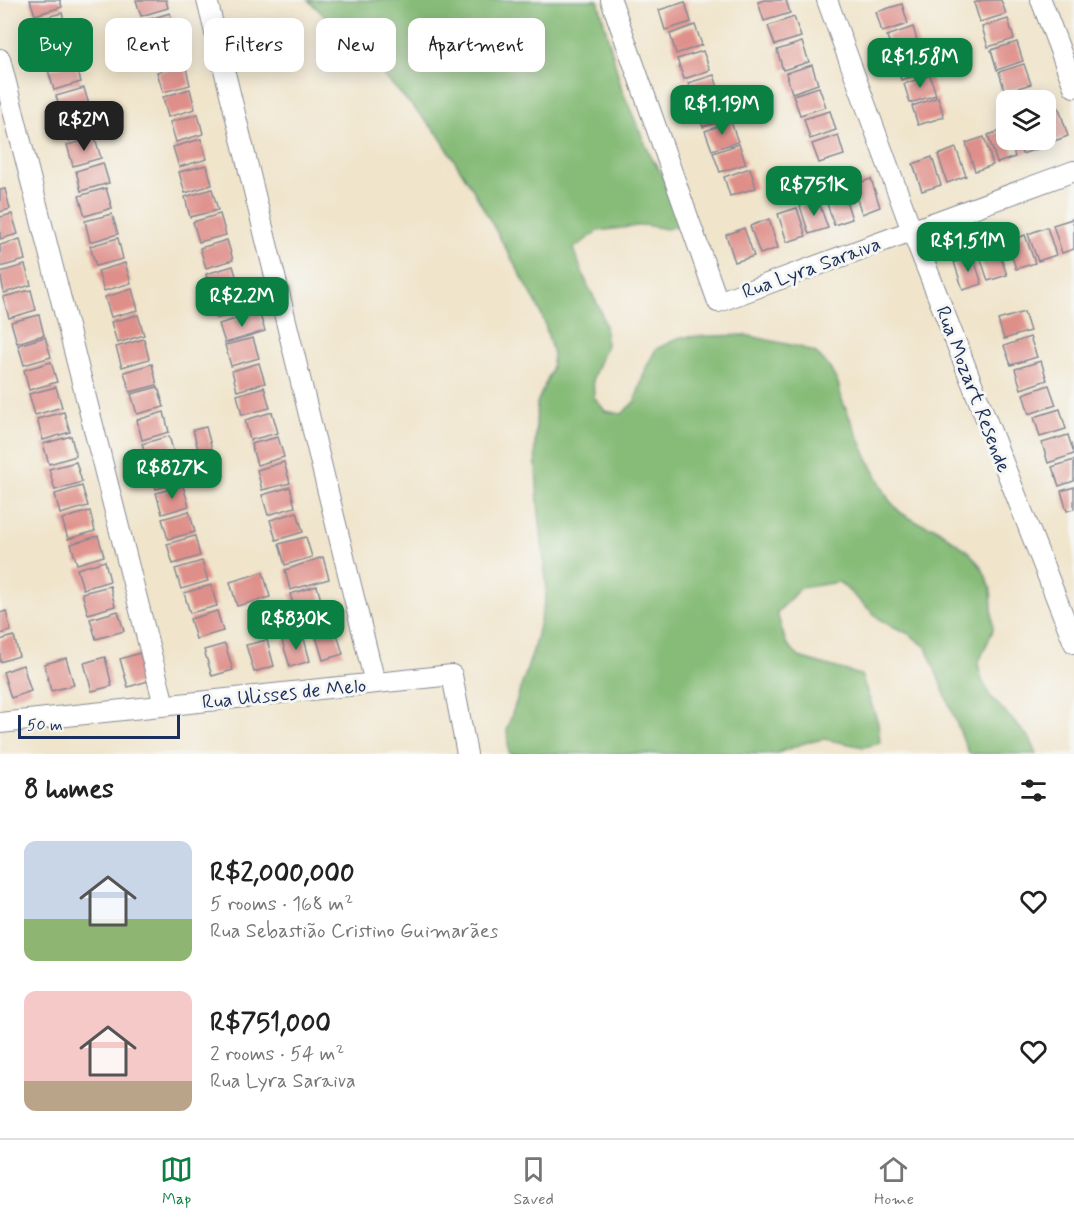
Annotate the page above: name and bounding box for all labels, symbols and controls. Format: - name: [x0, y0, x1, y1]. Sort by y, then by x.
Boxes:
- chip: Buy: [18, 18, 93, 72]
- chip: Rent: [105, 18, 192, 72]
- chip: Filters: [204, 18, 304, 72]
- chip: New: [316, 18, 396, 72]
- chip: Apartment: [408, 18, 545, 72]
- pin: R$1.58M: [865, 38, 975, 89]
- text: R$1.58M: [881, 44, 959, 71]
- pin: R$1.19M: [667, 85, 777, 136]
- map controls: [996, 90, 1056, 150]
- button: layers: [996, 90, 1056, 150]
- text: R$1.19M: [685, 91, 759, 118]
- pin: R$2M: [48, 101, 120, 152]
- text: R$2M: [59, 107, 109, 134]
- pin: R$751K: [765, 166, 863, 217]
- text: R$751K: [780, 172, 848, 199]
- pin: R$1.51M: [913, 222, 1023, 273]
- text: R$1.51M: [931, 228, 1005, 255]
- street label: Rua Lyra Saraiva: [738, 231, 885, 306]
- pin: R$2.2M: [193, 277, 291, 328]
- text: R$2.2M: [210, 283, 274, 310]
- street label: Rua Mozart Resende: [928, 302, 1017, 477]
- pin: R$827K: [123, 449, 221, 500]
- text: R$827K: [137, 455, 207, 482]
- pin: R$830K: [247, 600, 345, 651]
- text: R$830K: [261, 606, 331, 633]
- street label: Rua Ulisses de Melo: [201, 672, 368, 717]
- scale bar: [18, 712, 180, 740]
- text: 50 m: [27, 715, 63, 736]
- text: 8 homes: [24, 773, 114, 807]
- icon: filters: [1017, 774, 1050, 807]
- text: R$2,000,000: [210, 857, 355, 891]
- icon: home: [72, 865, 144, 937]
- icon: heart: [1017, 885, 1050, 918]
- text: 5 rooms · 168 m²: [210, 891, 353, 918]
- text: Rua Sebastião Cristino Guimarães: [210, 918, 498, 945]
- text: R$751,000: [210, 1007, 331, 1041]
- icon: home: [72, 1015, 144, 1087]
- icon: heart: [1017, 1035, 1050, 1068]
- text: 2 rooms · 54 m²: [210, 1041, 344, 1068]
- text: Rua Lyra Saraiva: [210, 1068, 356, 1095]
- tab: Map: [160, 1153, 193, 1210]
- tab: Saved: [513, 1153, 554, 1210]
- tab: Home: [874, 1153, 914, 1210]

